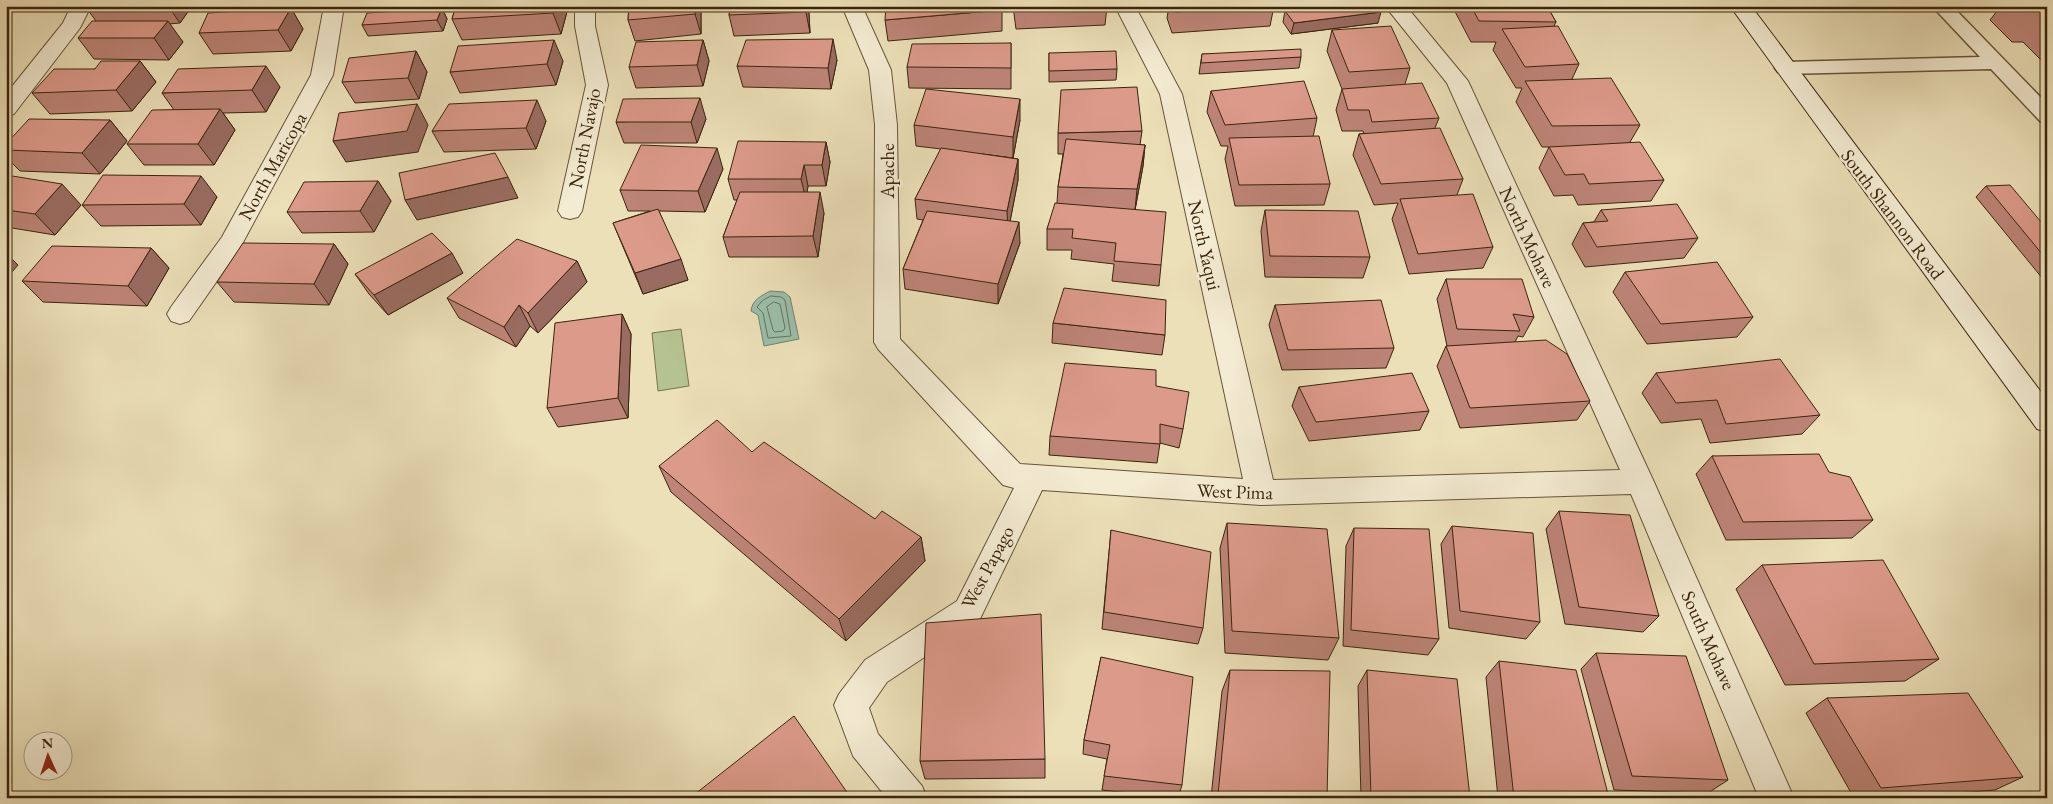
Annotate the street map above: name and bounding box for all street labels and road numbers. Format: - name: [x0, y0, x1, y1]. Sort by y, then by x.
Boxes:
- street label: North Navajo: [563, 86, 606, 190]
- street label: North Maricopa: [233, 108, 313, 225]
- street label: Apache: [875, 143, 900, 200]
- street label: South Shannon Road: [1835, 144, 1950, 285]
- street label: North Mohave: [1493, 183, 1562, 292]
- street label: North Yaqui: [1182, 198, 1227, 293]
- street label: West Pima: [1196, 478, 1274, 505]
- street label: West Papago: [955, 521, 1020, 613]
- street label: South Mohave: [1676, 587, 1742, 694]

